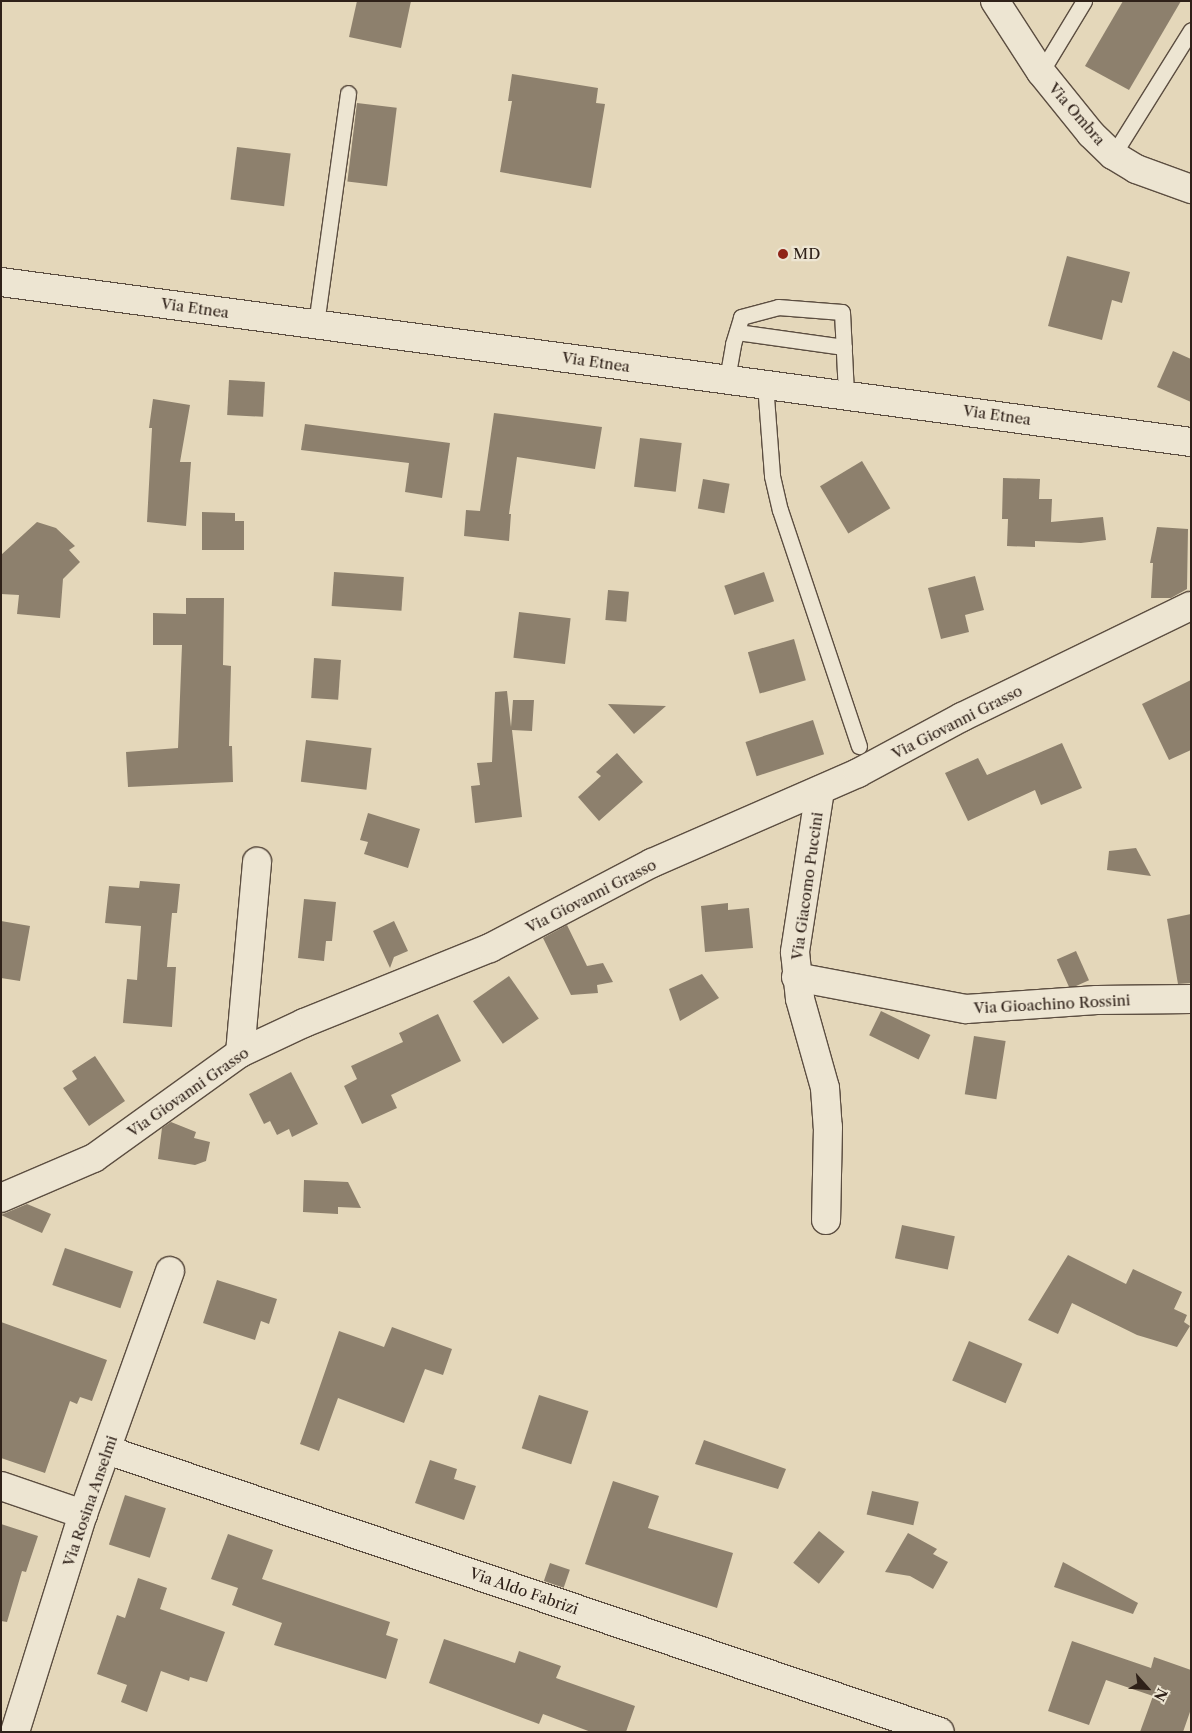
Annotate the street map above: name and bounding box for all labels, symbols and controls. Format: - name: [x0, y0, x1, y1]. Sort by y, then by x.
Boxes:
- street label: Via Ombra: [1045, 79, 1109, 149]
- place label: MD: [793, 245, 820, 263]
- marker: MD: [777, 248, 789, 260]
- street label: Via Etnea: [160, 294, 230, 322]
- street label: Via Etnea: [561, 348, 631, 376]
- street label: Via Etnea: [962, 401, 1032, 429]
- street label: Via Giovanni Grasso: [889, 681, 1025, 763]
- street label: Via Giacomo Puccini: [788, 811, 826, 961]
- street label: Via Giovanni Grasso: [523, 855, 659, 937]
- street label: Via Gioachino Rossini: [973, 991, 1131, 1017]
- street label: Via Giovanni Grasso: [124, 1043, 252, 1141]
- street label: Via Rosina Anselmi: [59, 1433, 121, 1569]
- street label: Via Aldo Fabrizi: [467, 1564, 581, 1618]
- north arrow: [1122, 1663, 1172, 1713]
- text: N: [1150, 1685, 1171, 1704]

